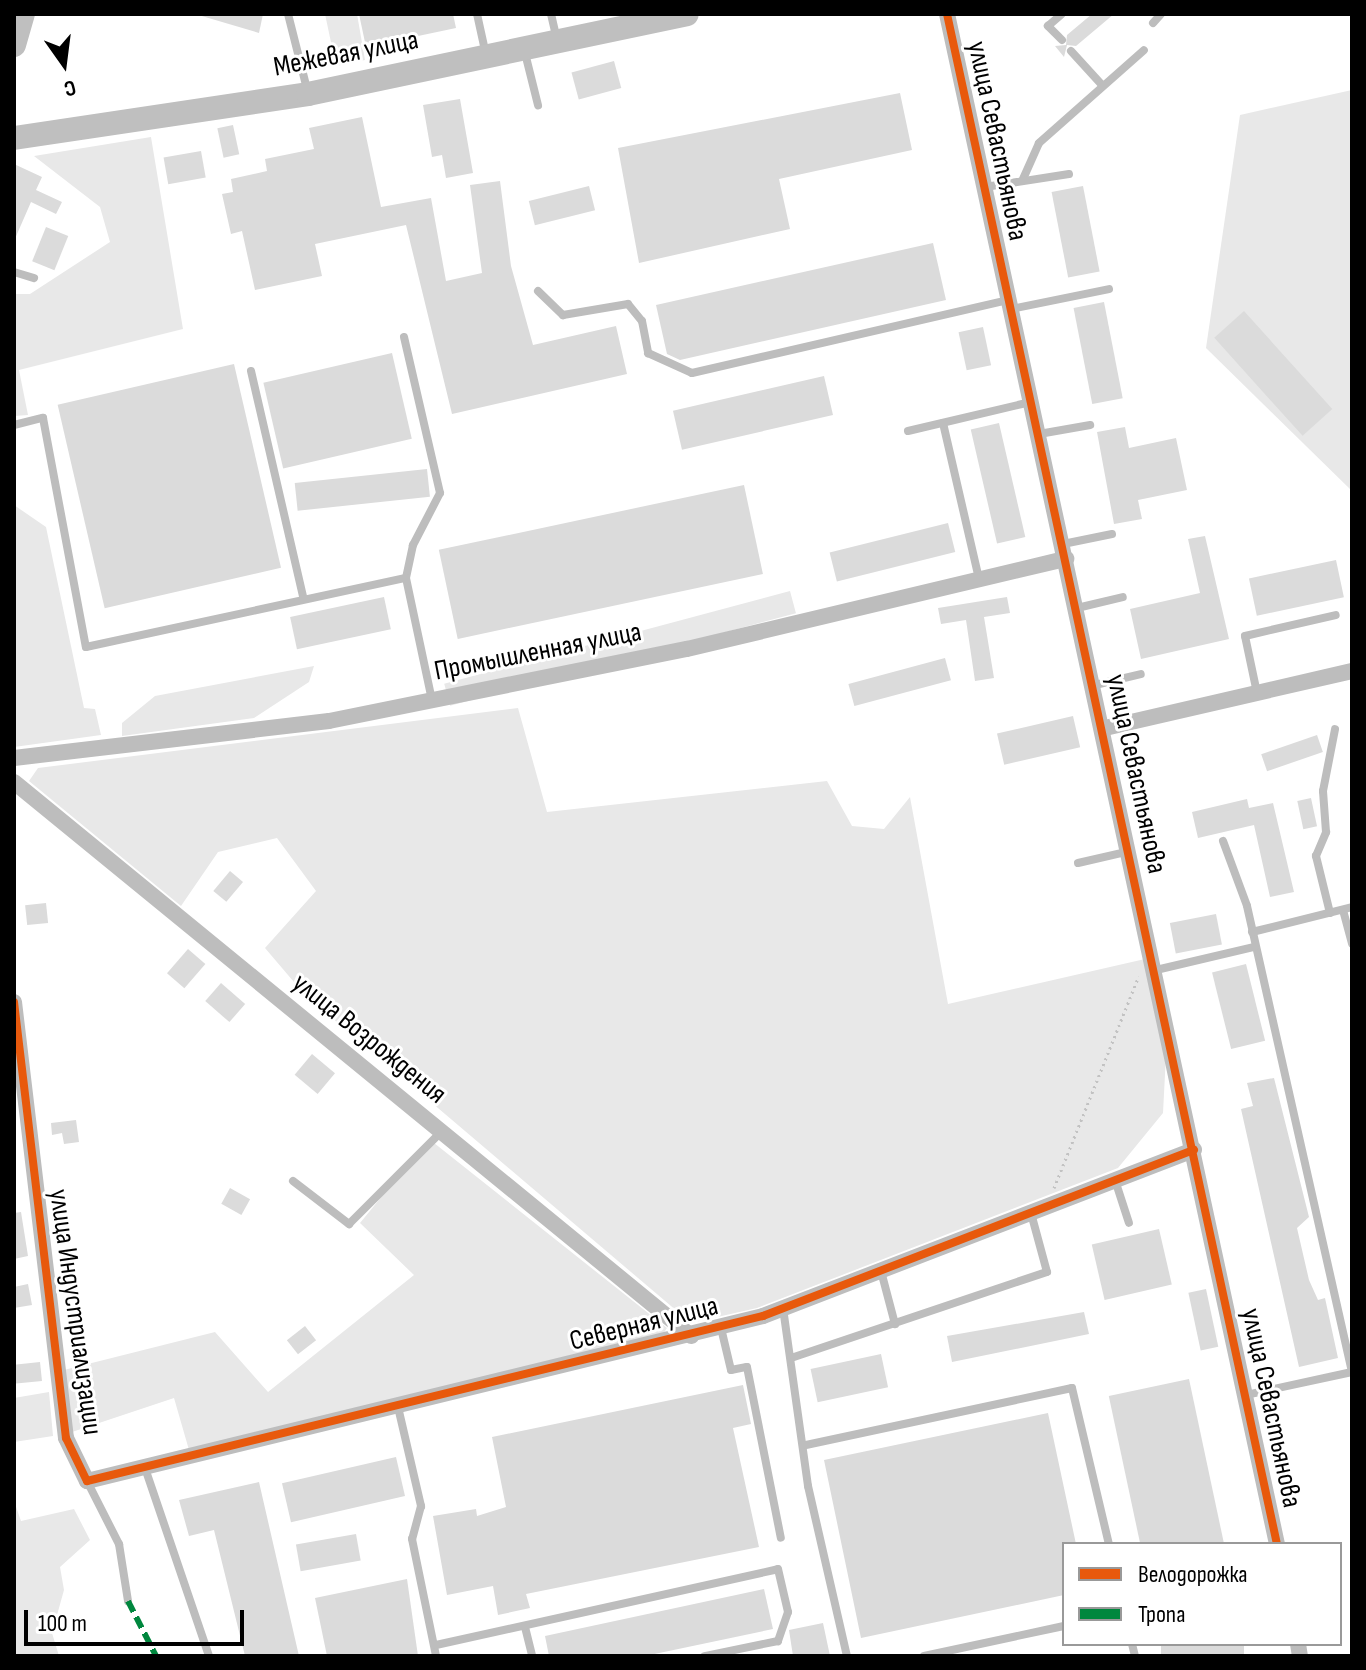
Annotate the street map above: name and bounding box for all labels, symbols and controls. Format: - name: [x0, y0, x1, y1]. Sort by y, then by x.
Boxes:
- north arrow: [24, 24, 104, 104]
- street label: Межевая улица: [271, 24, 421, 84]
- street label: улица Севастьянова: [959, 38, 1035, 244]
- text: С: [61, 73, 79, 102]
- street label: Промышленная улица: [432, 615, 644, 689]
- street label: улица Севастьянова: [1098, 671, 1174, 877]
- street label: улица Возрождения: [285, 967, 453, 1111]
- street label: улица Индустриализации: [41, 1187, 109, 1437]
- street label: Северная улица: [566, 1289, 722, 1359]
- street label: улица Севастьянова: [1233, 1305, 1309, 1511]
- legend: [1062, 1542, 1342, 1646]
- text: Велодорожка: [1138, 1560, 1248, 1589]
- scale bar: [28, 1594, 248, 1644]
- text: Тропа: [1138, 1600, 1185, 1629]
- text: 100 m: [38, 1609, 87, 1638]

